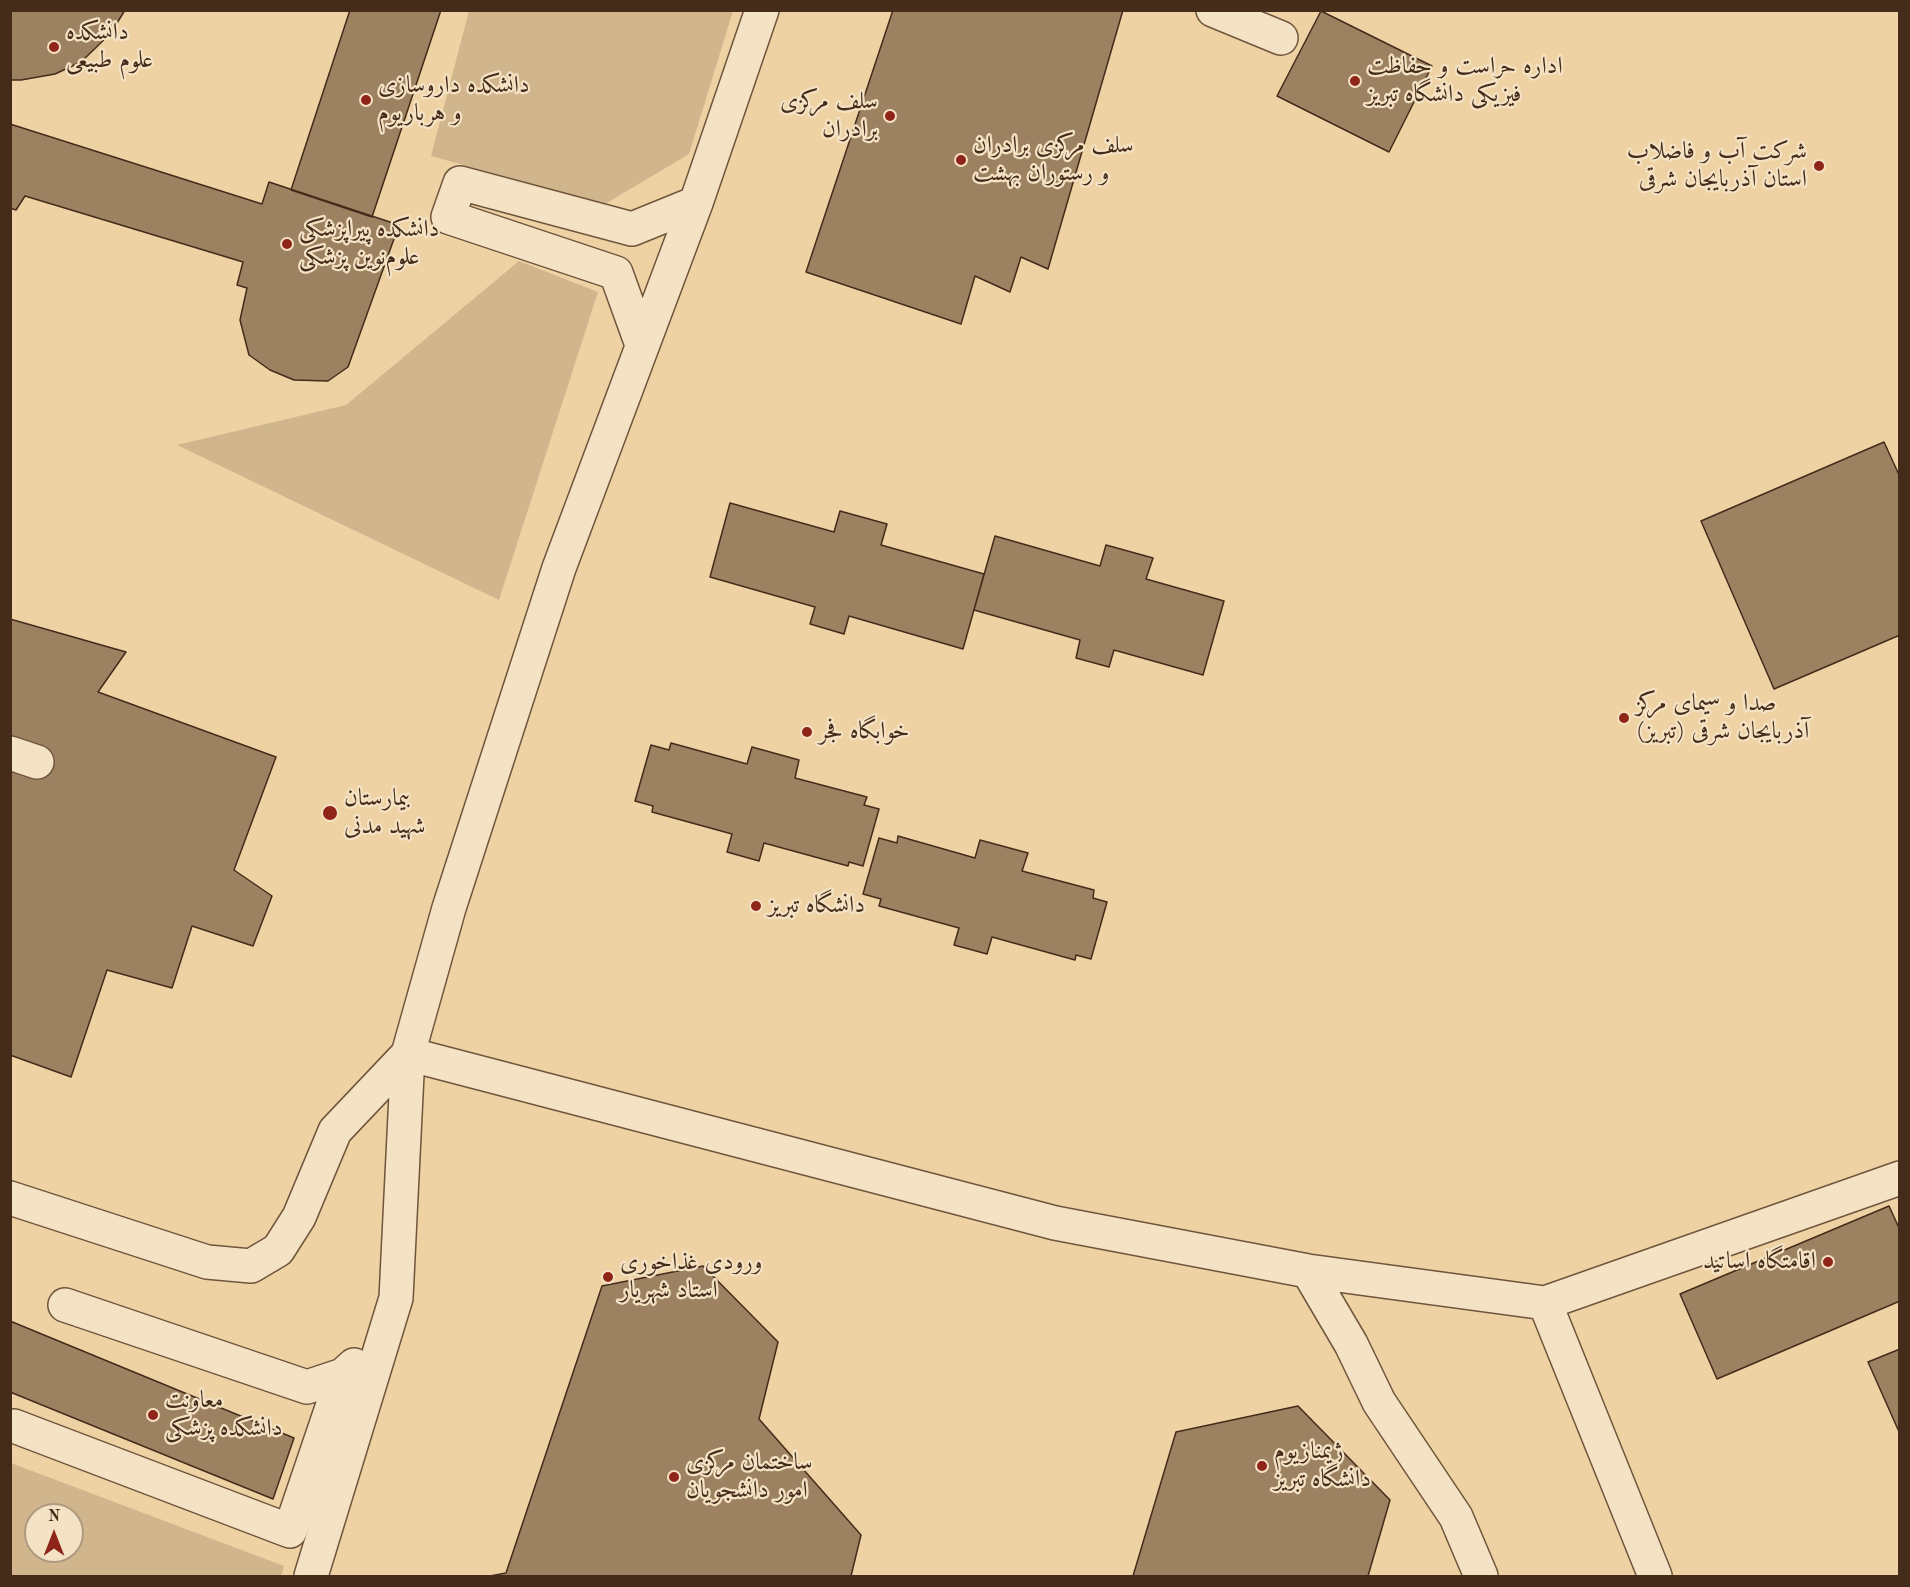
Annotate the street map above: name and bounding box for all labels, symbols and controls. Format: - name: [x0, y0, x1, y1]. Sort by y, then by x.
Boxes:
- place label: دانشکده علوم طبیعی: [66, 19, 153, 75]
- marker: دانشکده علوم طبیعی: [47, 40, 61, 54]
- place label: اداره حراست و حفاظت فیزیکی دانشگاه تبریز: [1367, 53, 1563, 109]
- place label: دانشکده داروسازی و هرباریوم: [378, 72, 530, 128]
- marker: اداره حراست و حفاظت فیزیکی دانشگاه تبریز: [1348, 74, 1362, 88]
- place label: سلف مرکزی برادران: [780, 88, 878, 144]
- marker: دانشکده داروسازی و هرباریوم: [359, 93, 373, 107]
- marker: سلف مرکزی برادران: [883, 109, 897, 123]
- place label: سلف مرکزی برادران و رستوران بهشت: [973, 132, 1134, 188]
- place label: شرکت آب و فاضلاب استان آذربایجان شرقی: [1627, 138, 1807, 194]
- marker: سلف مرکزی برادران و رستوران بهشت: [954, 153, 968, 167]
- marker: شرکت آب و فاضلاب استان آذربایجان شرقی: [1812, 159, 1826, 173]
- place label: دانشکده پیراپزشکی علوم‌نوین پزشکی: [299, 216, 439, 272]
- marker: دانشکده پیراپزشکی علوم‌نوین پزشکی: [280, 237, 294, 251]
- place label: صدا و سیمای مرکز آذربایجان شرقی (تبریز): [1636, 690, 1809, 746]
- marker: صدا و سیمای مرکز آذربایجان شرقی (تبریز): [1617, 711, 1631, 725]
- place label: خوابگاه فجر: [819, 718, 910, 746]
- marker: خوابگاه فجر: [800, 725, 814, 739]
- place label: بیمارستان شهید مدنی: [344, 785, 425, 841]
- marker: بیمارستان شهید مدنی: [321, 804, 339, 822]
- place label: دانشگاه تبریز: [768, 892, 865, 920]
- marker: دانشگاه تبریز: [749, 899, 763, 913]
- place label: اقامتگاه اساتید: [1703, 1248, 1816, 1276]
- place label: ورودی غذاخوری استاد شهریار: [620, 1249, 762, 1305]
- marker: اقامتگاه اساتید: [1821, 1255, 1835, 1269]
- marker: ورودی غذاخوری استاد شهریار: [601, 1270, 615, 1284]
- place label: معاونت دانشکده پزشکی: [165, 1387, 282, 1443]
- marker: معاونت دانشکده پزشکی: [146, 1408, 160, 1422]
- place label: ژیمنازیوم دانشگاه تبریز: [1274, 1438, 1371, 1494]
- place label: ساختمان مرکزی امور دانشجویان: [686, 1449, 813, 1505]
- marker: ژیمنازیوم دانشگاه تبریز: [1255, 1459, 1269, 1473]
- marker: ساختمان مرکزی امور دانشجویان: [667, 1470, 681, 1484]
- north arrow: [24, 1503, 84, 1563]
- text: N: [48, 1509, 60, 1525]

